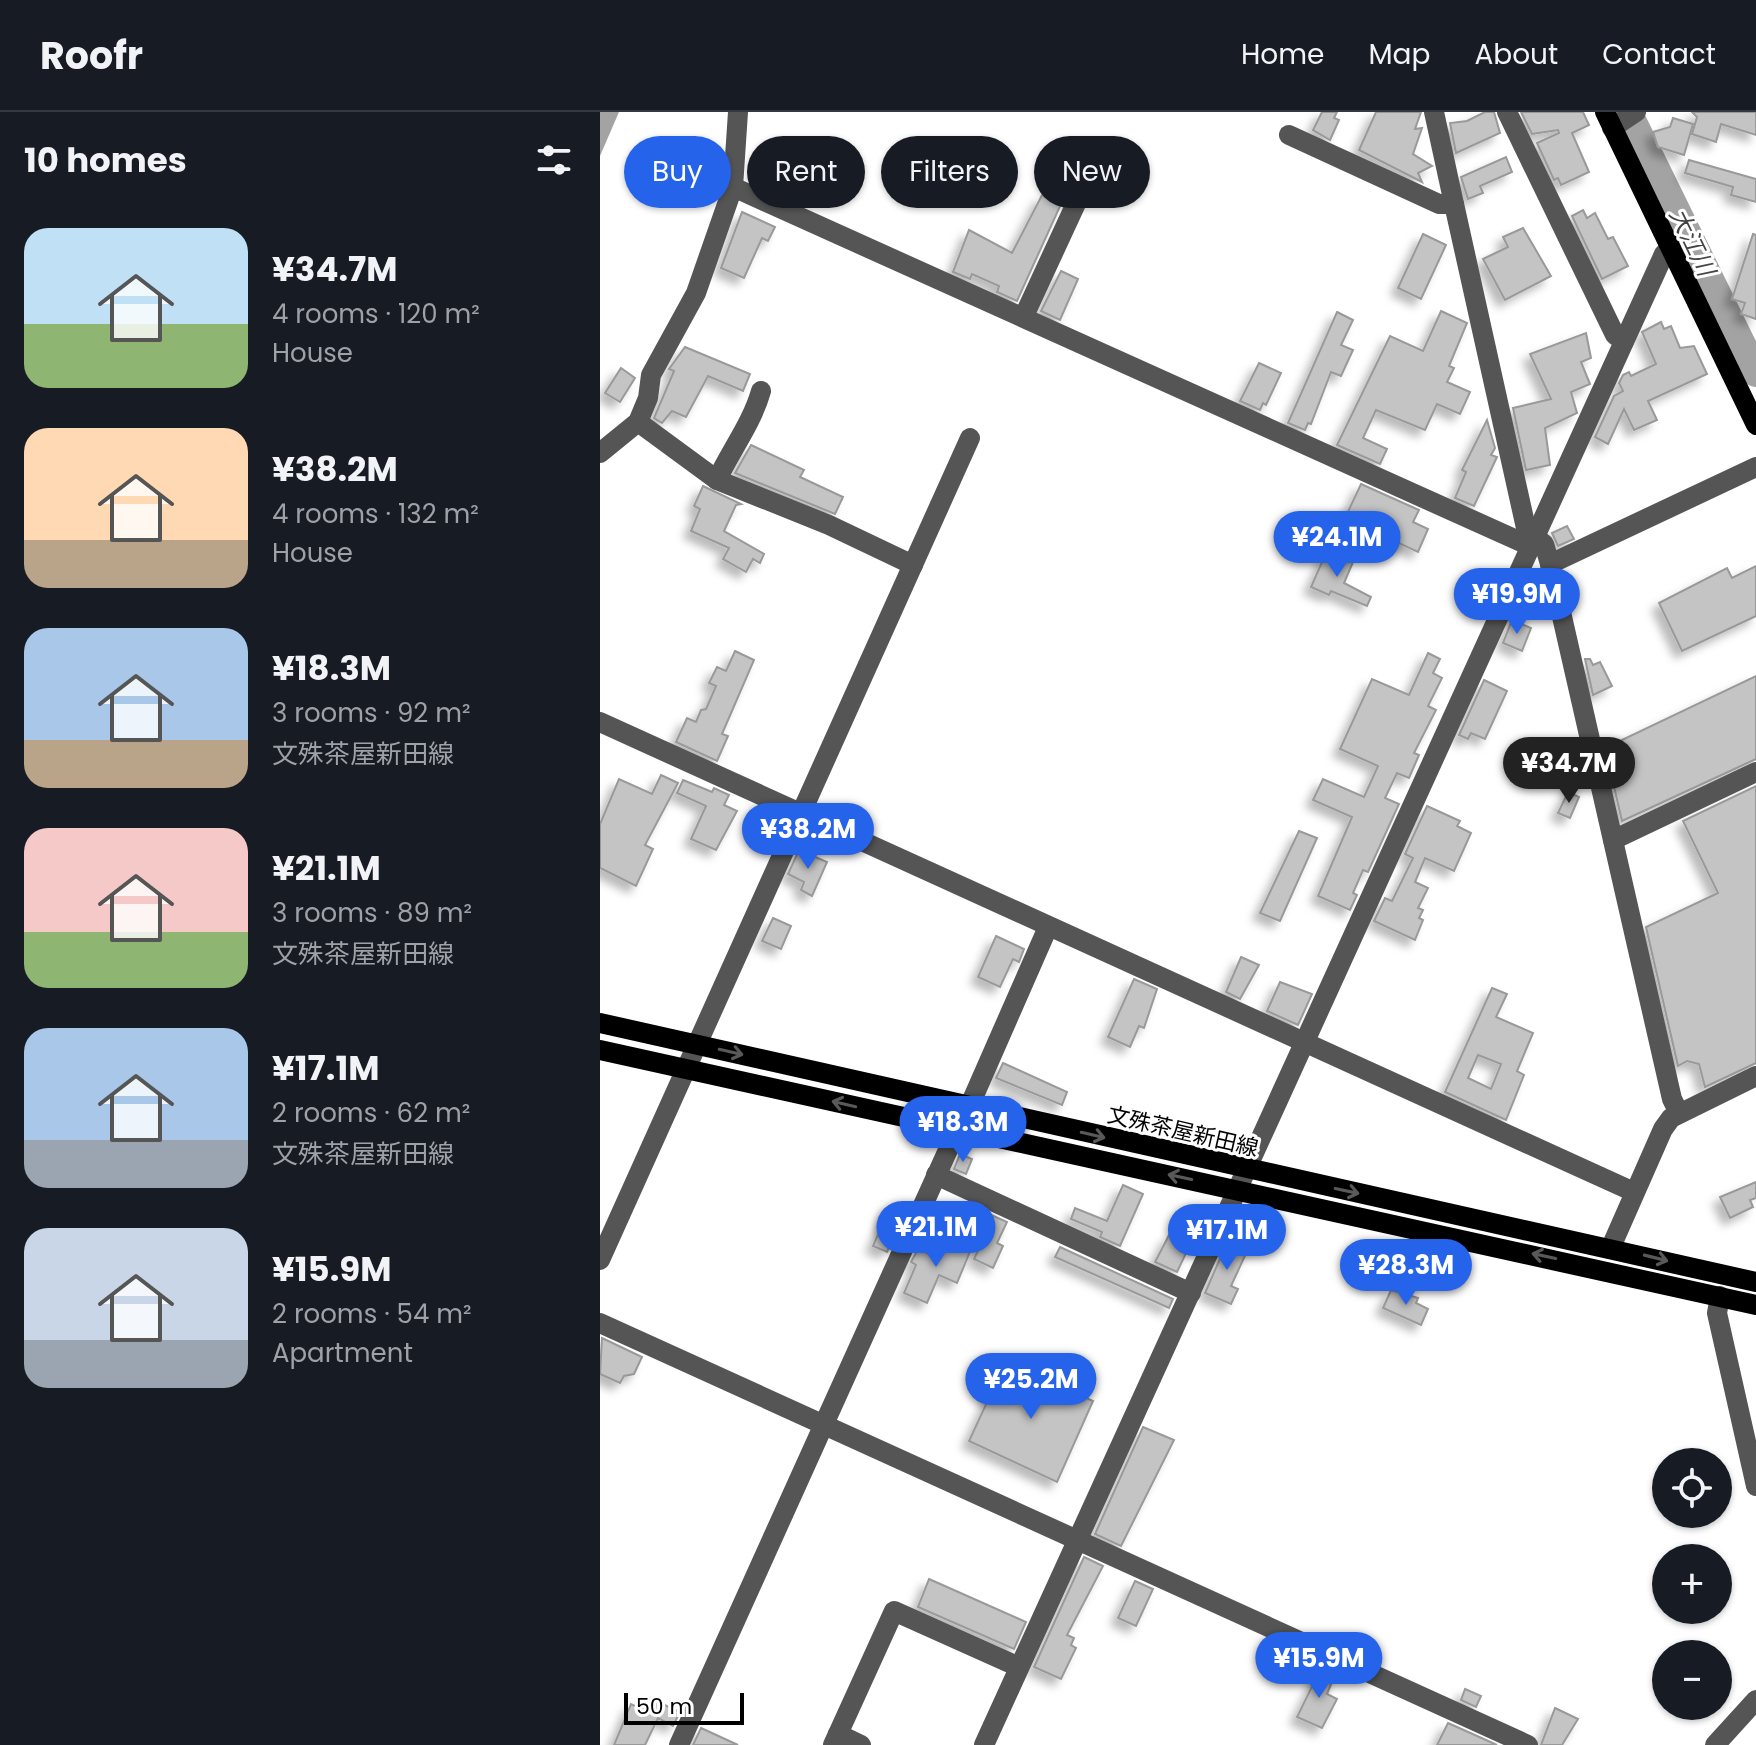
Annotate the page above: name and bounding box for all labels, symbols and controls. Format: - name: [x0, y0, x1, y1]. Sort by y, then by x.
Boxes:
- text: Roofr: [40, 29, 143, 82]
- text: Home: [1241, 35, 1324, 74]
- text: Map: [1368, 35, 1430, 74]
- text: About: [1474, 35, 1558, 74]
- text: Contact: [1602, 35, 1716, 74]
- text: 10 homes: [24, 136, 187, 184]
- chip: Buy: [624, 136, 731, 208]
- chip: Rent: [747, 136, 865, 208]
- chip: Filters: [881, 136, 1018, 208]
- chip: New: [1034, 136, 1150, 208]
- icon: filters: [532, 138, 576, 182]
- water label: 大江川: [1662, 202, 1724, 284]
- text: ¥34.7M: [272, 245, 397, 293]
- icon: home: [88, 260, 184, 356]
- text: 4 rooms · 120 m²: [272, 296, 480, 332]
- text: House: [272, 335, 353, 371]
- text: ¥38.2M: [272, 445, 398, 493]
- icon: home: [88, 460, 184, 556]
- text: 4 rooms · 132 m²: [272, 496, 479, 532]
- pin: ¥24.1M: [1272, 511, 1402, 579]
- text: ¥24.1M: [1292, 519, 1382, 555]
- text: House: [272, 535, 353, 571]
- pin: ¥19.9M: [1452, 568, 1582, 636]
- text: ¥19.9M: [1472, 576, 1562, 612]
- text: ¥18.3M: [272, 644, 391, 692]
- icon: home: [88, 660, 184, 756]
- text: 3 rooms · 92 m²: [272, 695, 471, 731]
- text: 文殊茶屋新田線: [272, 736, 454, 772]
- pin: ¥34.7M: [1504, 737, 1634, 805]
- text: ¥34.7M: [1521, 745, 1617, 781]
- pin: ¥38.2M: [743, 803, 873, 871]
- text: ¥38.2M: [760, 811, 856, 847]
- text: ¥21.1M: [272, 844, 381, 892]
- icon: home: [88, 860, 184, 956]
- text: 3 rooms · 89 m²: [272, 895, 472, 931]
- text: 文殊茶屋新田線: [272, 936, 454, 972]
- text: ¥17.1M: [272, 1044, 379, 1092]
- one-way arrow: [718, 1045, 743, 1060]
- icon: home: [88, 1060, 184, 1156]
- text: 2 rooms · 62 m²: [272, 1095, 470, 1131]
- one-way arrow: [831, 1096, 857, 1111]
- pin: ¥18.3M: [898, 1096, 1028, 1164]
- street label: 文殊茶屋新田線: [1104, 1099, 1261, 1164]
- text: ¥18.3M: [917, 1104, 1009, 1140]
- one-way arrow: [1080, 1128, 1106, 1143]
- text: 文殊茶屋新田線: [272, 1136, 454, 1172]
- one-way arrow: [1168, 1168, 1193, 1183]
- one-way arrow: [1334, 1185, 1360, 1200]
- pin: ¥21.1M: [871, 1201, 1001, 1269]
- pin: ¥17.1M: [1162, 1204, 1292, 1272]
- text: ¥21.1M: [894, 1209, 978, 1245]
- text: ¥17.1M: [1186, 1212, 1268, 1248]
- pin: ¥28.3M: [1341, 1239, 1471, 1307]
- text: ¥15.9M: [272, 1245, 391, 1293]
- text: ¥28.3M: [1358, 1247, 1454, 1283]
- one-way arrow: [1531, 1248, 1557, 1263]
- one-way arrow: [1643, 1251, 1669, 1266]
- icon: home: [88, 1260, 184, 1356]
- text: 2 rooms · 54 m²: [272, 1296, 472, 1332]
- text: Apartment: [272, 1335, 413, 1371]
- pin: ¥25.2M: [966, 1353, 1096, 1421]
- text: ¥25.2M: [983, 1361, 1079, 1397]
- map controls: [1652, 1448, 1732, 1720]
- button: locate: [1652, 1448, 1732, 1528]
- button: +: [1652, 1544, 1732, 1624]
- pin: ¥15.9M: [1254, 1632, 1384, 1700]
- text: ¥15.9M: [1273, 1640, 1365, 1676]
- button: −: [1652, 1640, 1732, 1720]
- scale bar: [624, 1689, 744, 1725]
- text: 50 m: [636, 1691, 692, 1722]

